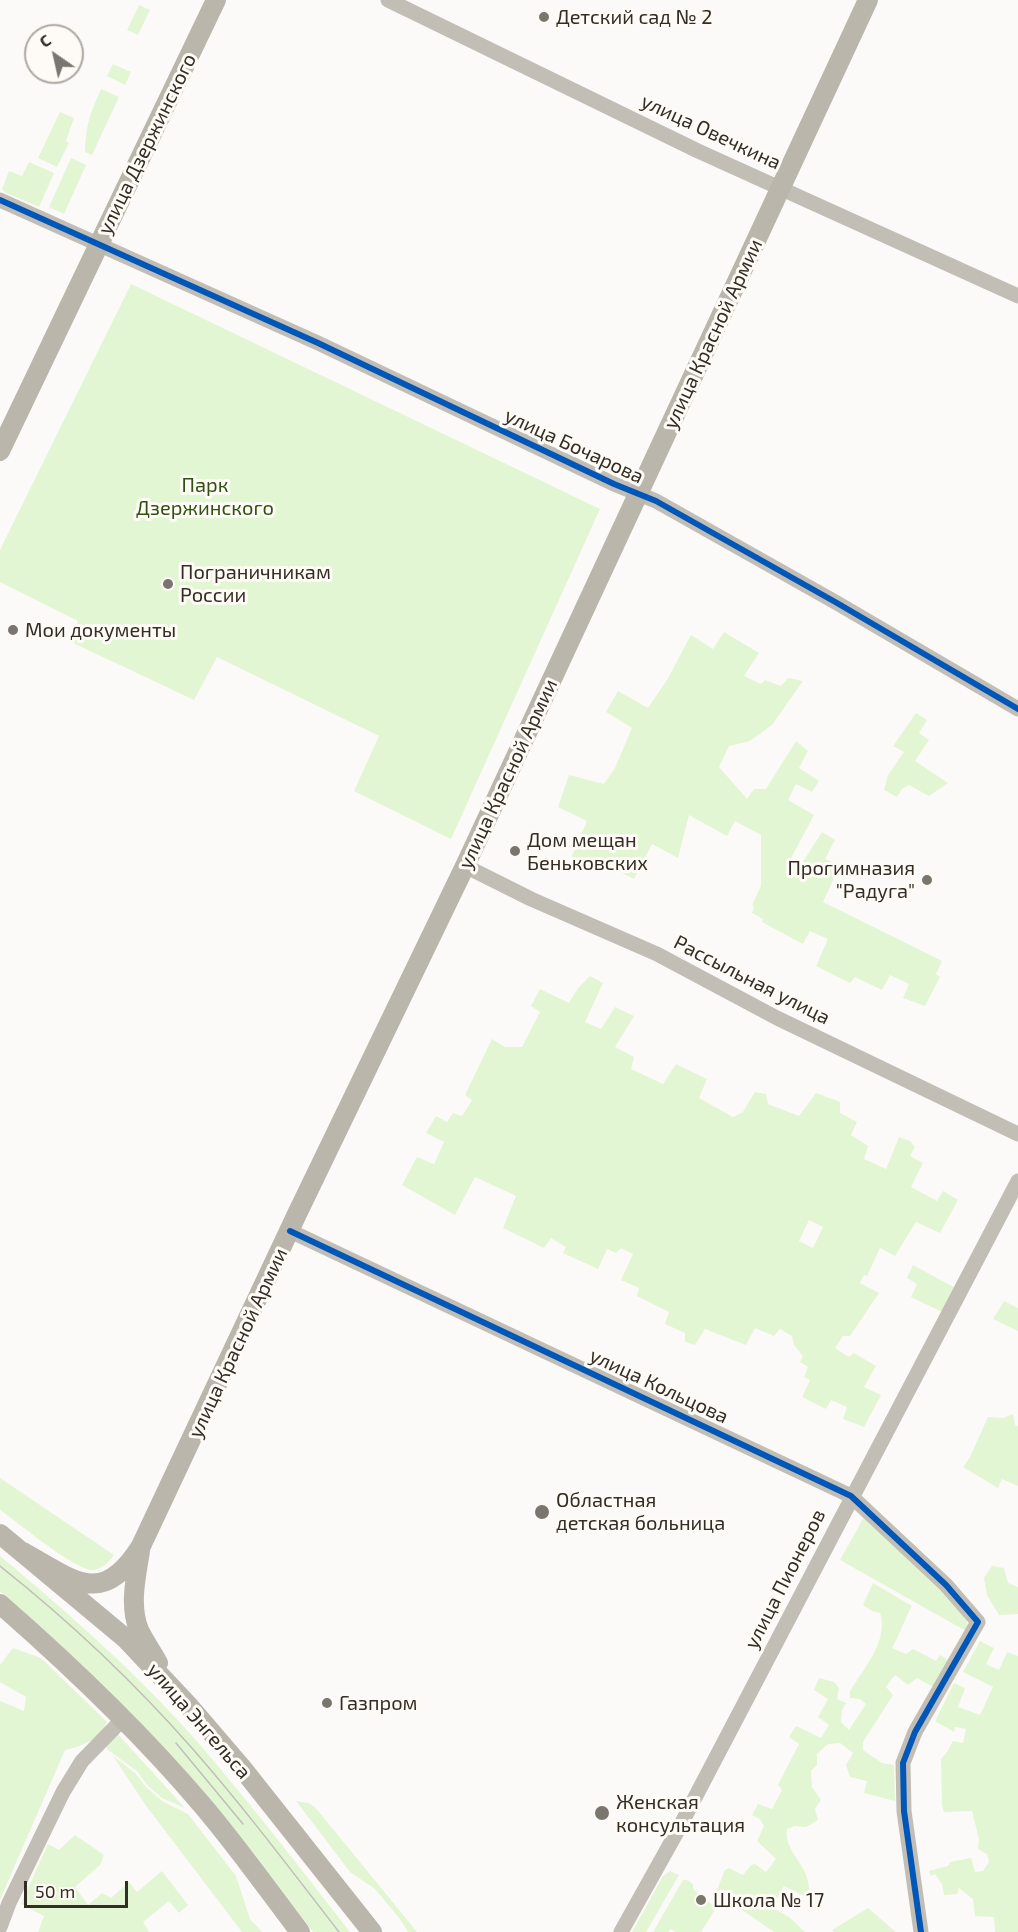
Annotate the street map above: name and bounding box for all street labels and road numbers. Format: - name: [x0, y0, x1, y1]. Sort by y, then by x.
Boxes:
- street label: улица Дзержинского: [93, 50, 201, 238]
- street label: улица Овечкина: [637, 89, 785, 175]
- street label: улица Красной Армии: [658, 235, 768, 433]
- street label: улица Бочарова: [501, 403, 647, 489]
- street label: улица Красной Армии: [453, 675, 563, 873]
- street label: Рассыльная улица: [670, 930, 834, 1030]
- street label: улица Красной Армии: [183, 1244, 293, 1442]
- street label: улица Кольцова: [586, 1343, 732, 1429]
- street label: улица Пионеров: [739, 1505, 831, 1653]
- street label: улица Энгельса: [142, 1658, 256, 1784]

